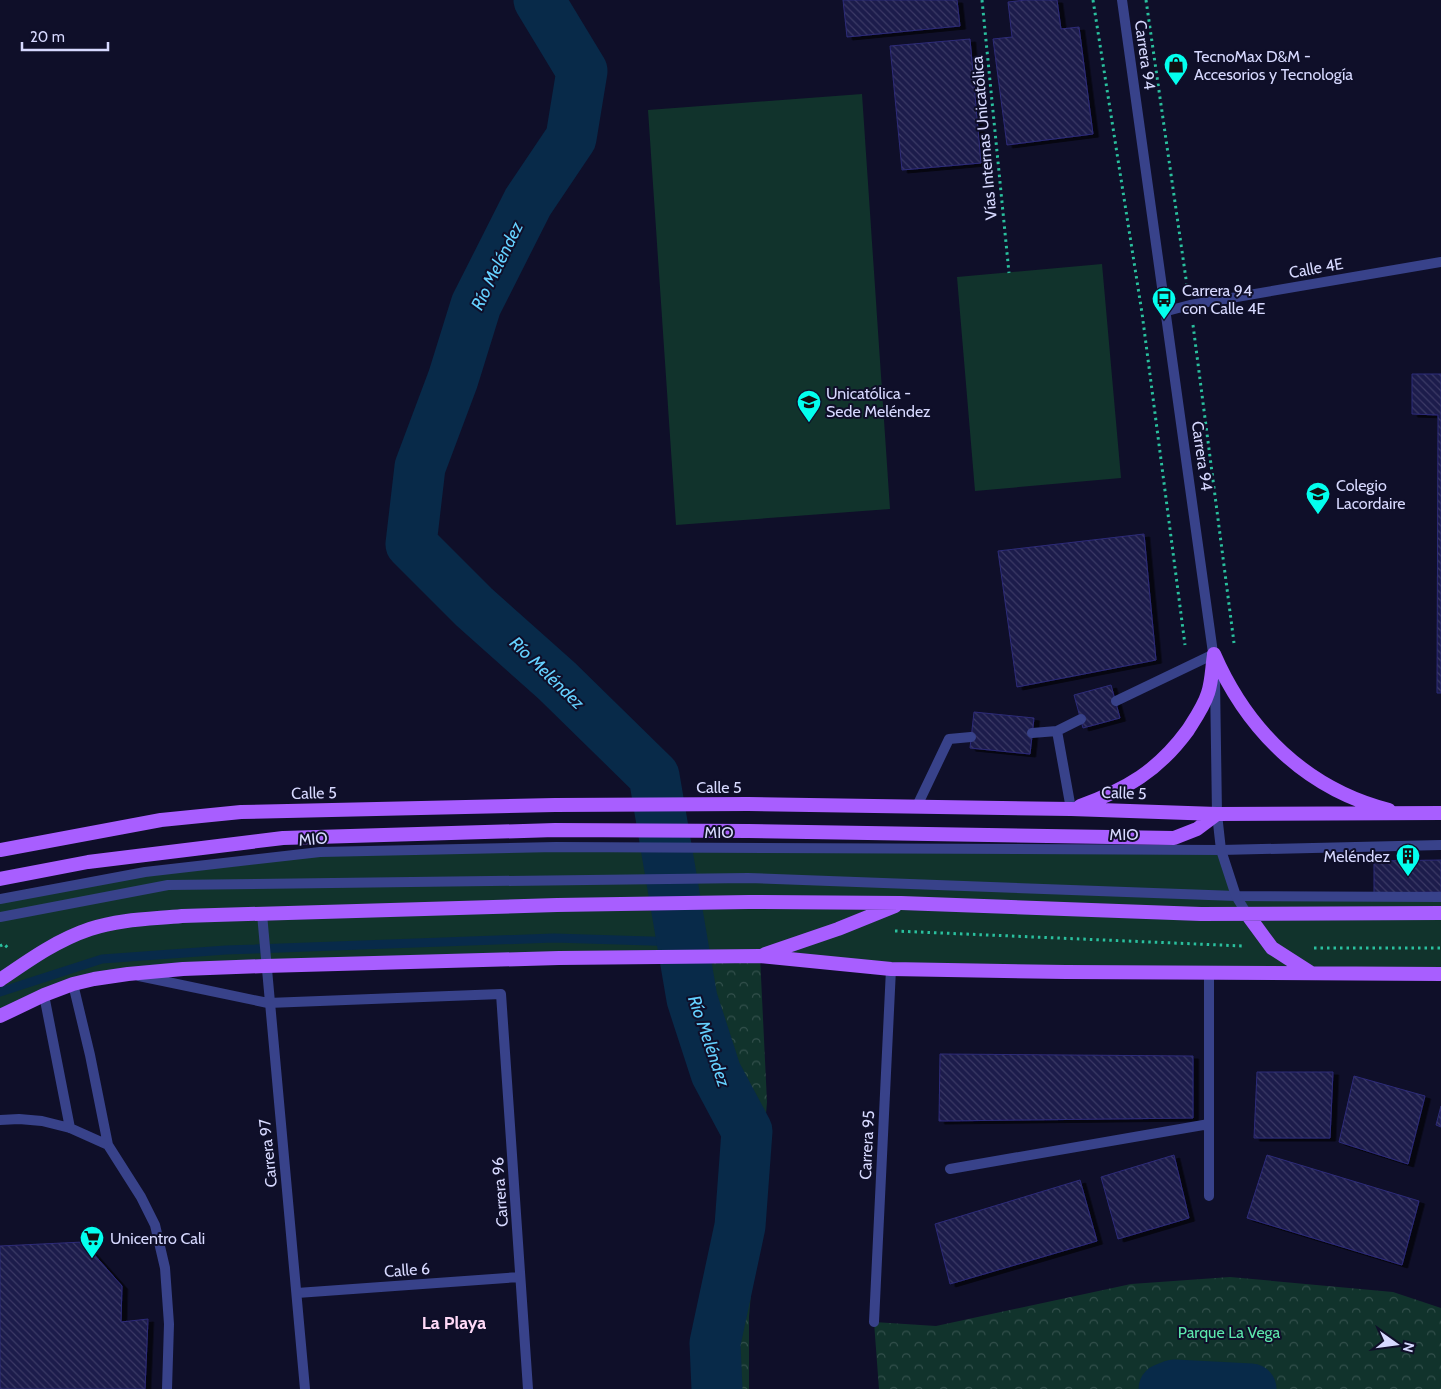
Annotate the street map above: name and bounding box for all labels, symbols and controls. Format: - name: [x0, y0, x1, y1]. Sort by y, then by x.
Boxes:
- street label: Carrera 94: [1131, 19, 1159, 91]
- scale bar: [22, 20, 109, 52]
- text: 20 m: [30, 28, 65, 46]
- place label: TecnoMax D&M - Accesorios y Tecnología: [1194, 47, 1353, 84]
- shop icon: TecnoMax D&M - Accesorios y Tecnología: [1163, 52, 1189, 86]
- street label: Vías Internas Unicatólica: [967, 55, 1001, 221]
- water label: Río Meléndez: [466, 218, 528, 314]
- street label: Calle 4E: [1287, 254, 1345, 282]
- place label: Carrera 94 con Calle 4E: [1182, 281, 1266, 318]
- bus stop icon: Carrera 94 con Calle 4E: [1151, 286, 1177, 320]
- place label: Unicatólica - Sede Meléndez: [826, 384, 931, 421]
- school or university icon: Unicatólica - Sede Meléndez: [796, 389, 822, 423]
- street label: Carrera 94: [1188, 420, 1216, 492]
- place label: Colegio Lacordaire: [1336, 476, 1406, 513]
- school or university icon: Colegio Lacordaire: [1305, 481, 1331, 515]
- water label: Río Meléndez: [505, 632, 589, 714]
- street label: Calle 5: [696, 778, 742, 797]
- street label: Calle 5: [291, 783, 337, 803]
- street label: Calle 5: [1101, 783, 1147, 803]
- street label: MIO: [704, 823, 734, 842]
- street label: MIO: [1109, 825, 1139, 844]
- street label: MIO: [298, 828, 328, 850]
- building icon: Meléndez: [1395, 843, 1421, 877]
- place label: Meléndez: [1324, 847, 1390, 866]
- water label: Río Meléndez: [683, 992, 735, 1090]
- street label: Carrera 95: [856, 1110, 878, 1180]
- street label: Carrera 97: [255, 1118, 281, 1188]
- street label: Carrera 96: [488, 1156, 512, 1228]
- supermarket icon: Unicentro Cali: [79, 1225, 105, 1259]
- place label: Unicentro Cali: [110, 1229, 205, 1248]
- street label: Calle 6: [383, 1259, 431, 1281]
- district label: La Playa: [422, 1312, 486, 1334]
- north arrow: [1371, 1319, 1421, 1369]
- park label: Parque La Vega: [1178, 1323, 1281, 1342]
- text: N: [1399, 1340, 1419, 1354]

